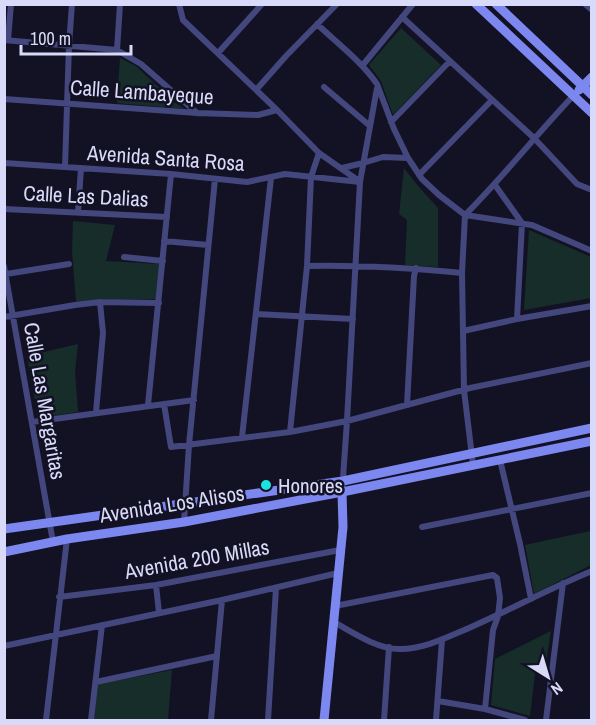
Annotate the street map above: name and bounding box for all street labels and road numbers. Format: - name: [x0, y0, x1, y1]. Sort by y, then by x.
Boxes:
- street label: Calle Lambayeque: [69, 73, 215, 111]
- street label: Avenida Santa Rosa: [85, 138, 246, 178]
- street label: Calle Las Dalias: [23, 178, 149, 214]
- street label: Calle Las Margaritas: [17, 320, 73, 482]
- street label: Avenida Los Alisos: [97, 478, 246, 530]
- street label: Avenida 200 Millas: [122, 532, 271, 586]

